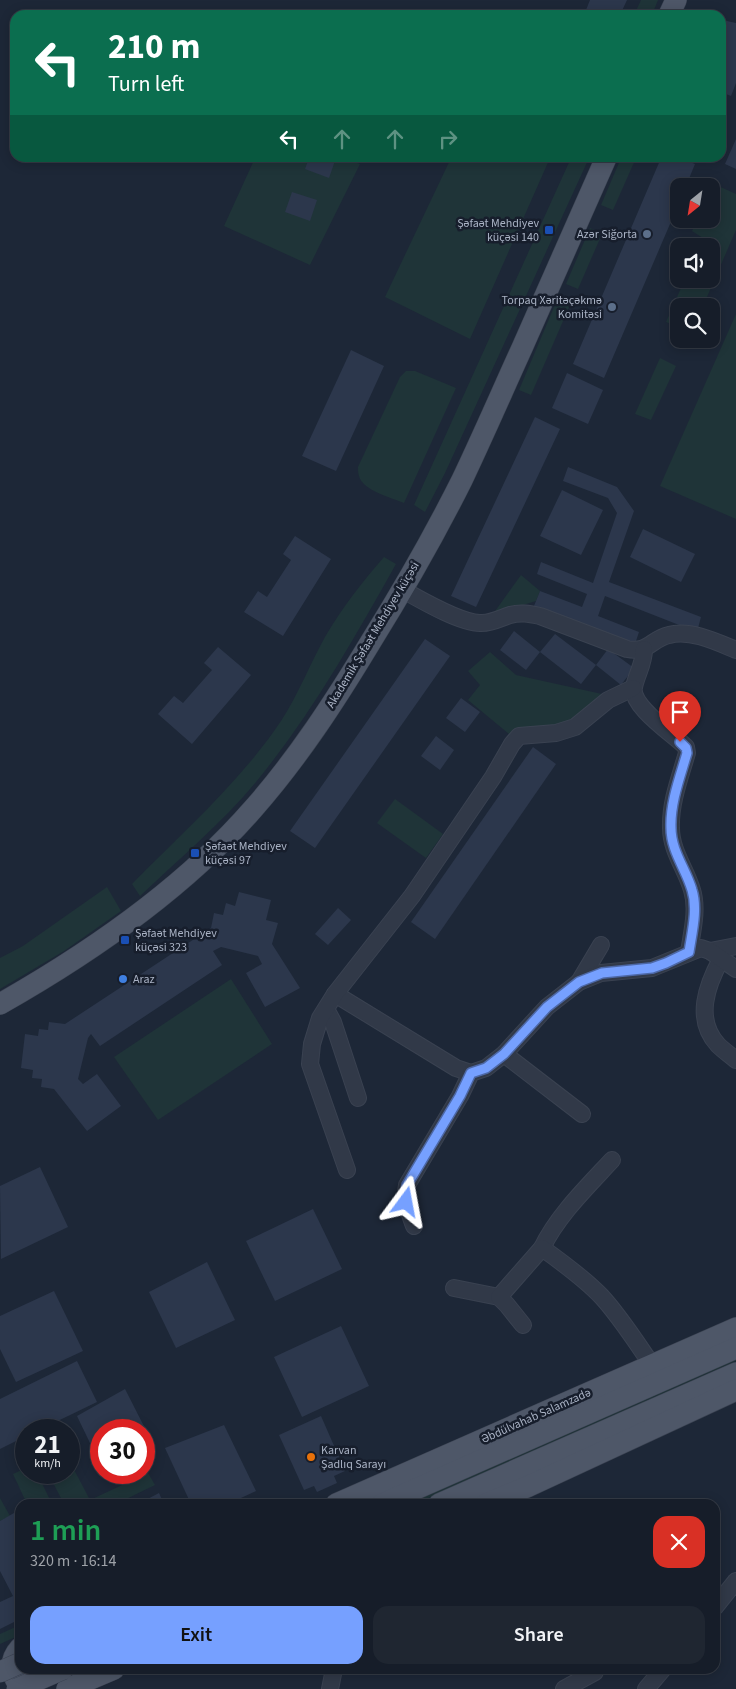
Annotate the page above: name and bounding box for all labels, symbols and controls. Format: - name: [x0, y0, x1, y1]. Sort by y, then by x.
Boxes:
- text: 210 m: [108, 22, 200, 72]
- icon: left: [25, 30, 90, 95]
- text: Turn left: [108, 68, 184, 100]
- icon: left: [275, 125, 303, 153]
- icon: ahead: [328, 125, 356, 153]
- icon: ahead: [381, 125, 409, 153]
- icon: right: [434, 125, 462, 153]
- north arrow: [670, 178, 720, 228]
- map controls: [670, 178, 720, 348]
- place label: Şəfaət Mehdiyev küçəsi 140: [457, 215, 539, 246]
- marker: Şəfaət Mehdiyev küçəsi 140: [543, 224, 555, 236]
- place label: Azər Siğorta: [577, 226, 637, 243]
- marker: Azər Siğorta: [641, 228, 653, 240]
- button: sound: [670, 238, 720, 288]
- place label: Torpaq Xəritəçəkmə Komitəsi: [502, 292, 602, 323]
- button: search: [670, 298, 720, 348]
- marker: Torpaq Xəritəçəkmə Komitəsi: [606, 301, 618, 313]
- street label: Akademik Şəfaət Mehdiyev küçəsi: [322, 559, 424, 711]
- pin: [659, 691, 701, 742]
- icon: arrive: [666, 698, 694, 726]
- place label: Şəfaət Mehdiyev küçəsi 97: [205, 838, 287, 869]
- marker: Şəfaət Mehdiyev küçəsi 97: [189, 847, 201, 859]
- place label: Şəfaət Mehdiyev küçəsi 323: [135, 925, 217, 956]
- marker: Şəfaət Mehdiyev küçəsi 323: [119, 934, 131, 946]
- place label: Araz: [133, 971, 155, 988]
- marker: Araz: [117, 973, 129, 985]
- position arrow: [379, 1175, 431, 1227]
- street label: Əbdülvahab Salamzadə: [478, 1384, 594, 1448]
- speed limit sign: 30: [90, 1419, 155, 1484]
- text: 21: [34, 1427, 61, 1463]
- place label: Karvan Şadlıq Sarayı: [321, 1442, 386, 1473]
- marker: Karvan Şadlıq Sarayı: [305, 1451, 317, 1463]
- text: km/h: [34, 1455, 61, 1472]
- text: 1 min: [30, 1509, 101, 1552]
- button: close: [653, 1516, 705, 1568]
- text: 320 m · 16:14: [30, 1550, 117, 1572]
- button: Exit: [30, 1606, 363, 1664]
- button: Share: [373, 1606, 705, 1664]

